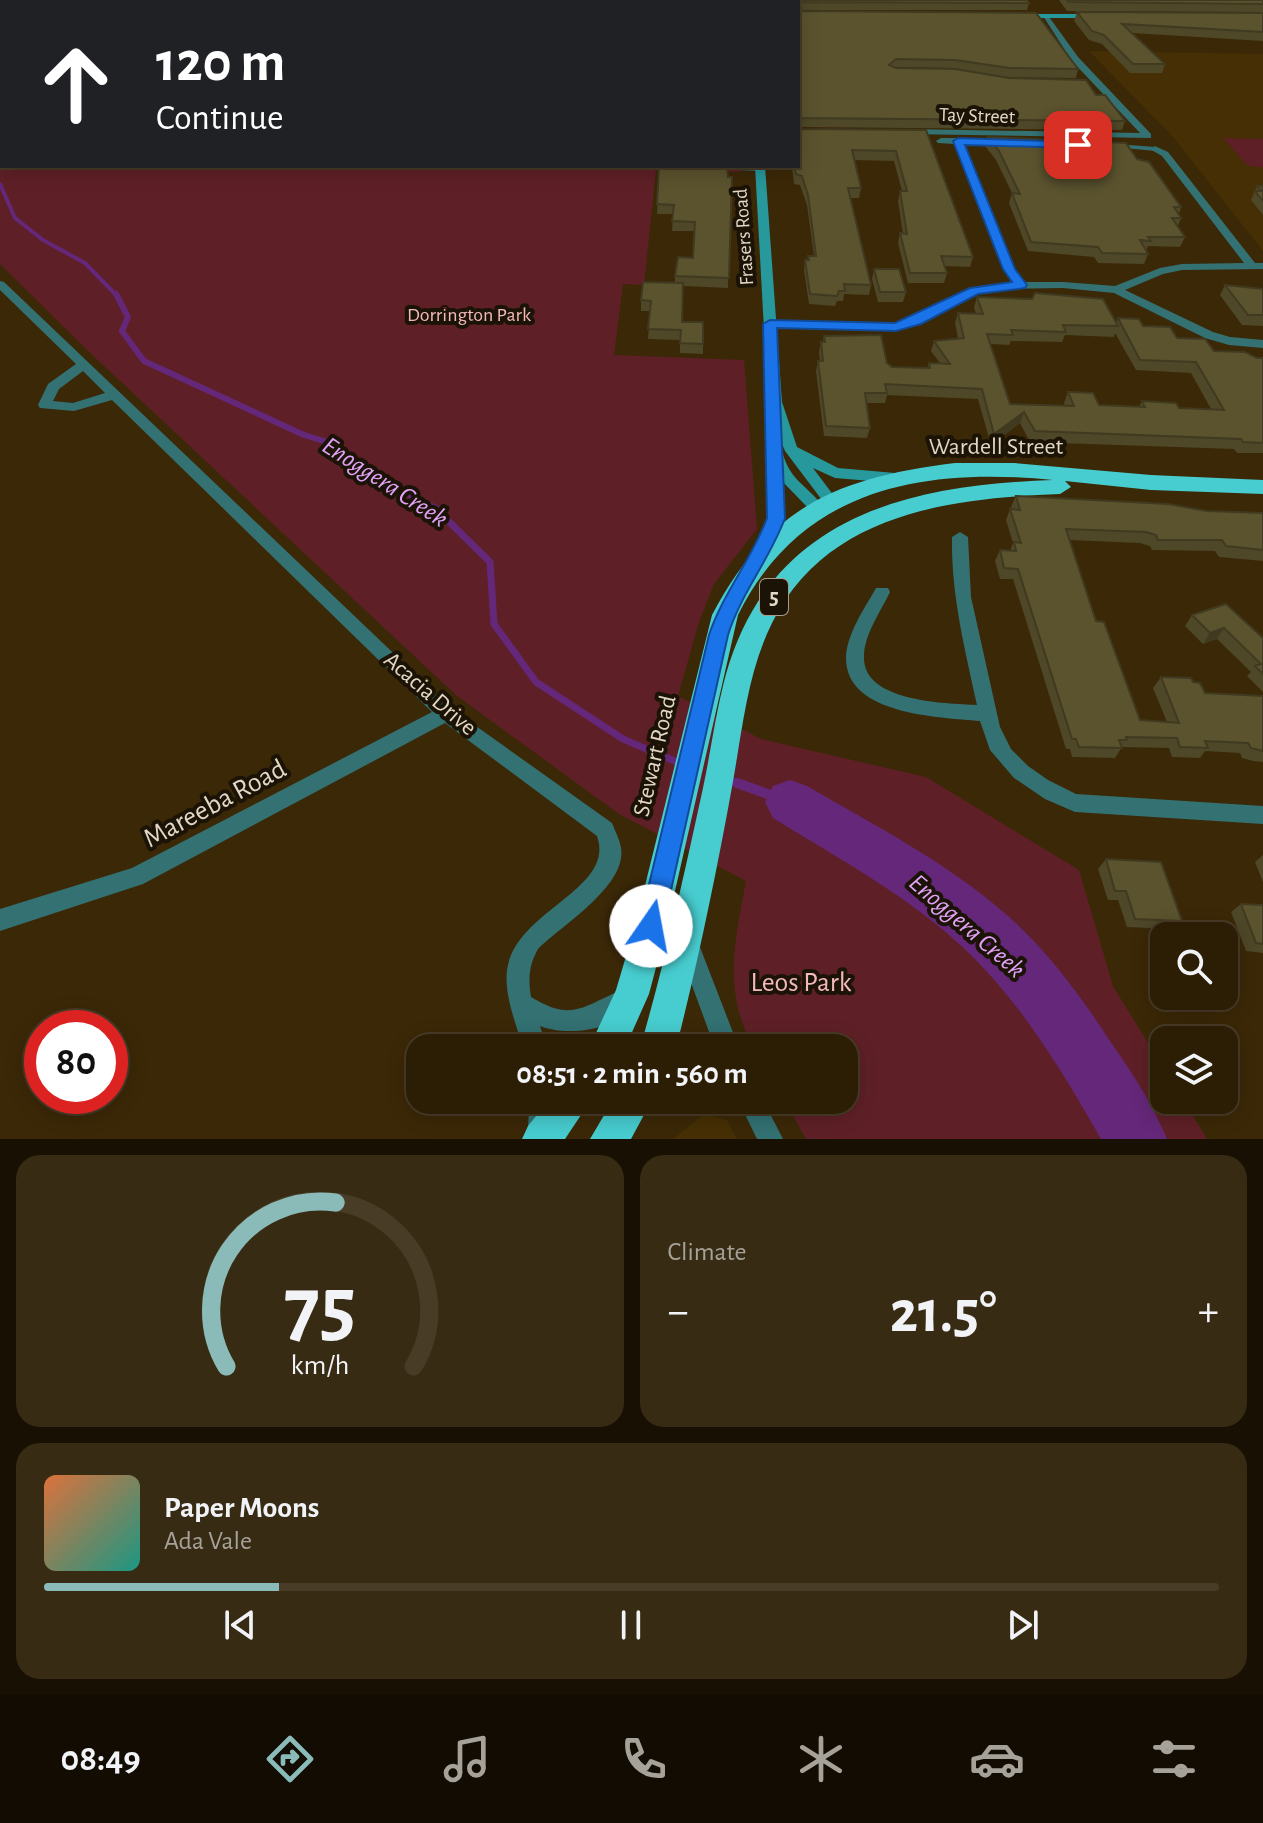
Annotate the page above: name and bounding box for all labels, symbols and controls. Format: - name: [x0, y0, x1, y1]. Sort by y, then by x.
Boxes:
- icon: ahead: [24, 32, 128, 136]
- text: 120 m: [156, 35, 285, 91]
- text: Continue: [156, 100, 284, 136]
- street label: Tay Street: [938, 105, 1016, 127]
- pin: [1044, 111, 1112, 179]
- icon: arrive: [1056, 123, 1100, 167]
- street label: Frasers Road: [731, 188, 757, 286]
- park label: Dorrington Park: [407, 305, 531, 325]
- water label: Enoggera Creek: [318, 432, 452, 532]
- street label: Wardell Street: [929, 435, 1064, 459]
- road number: 5: [760, 579, 788, 615]
- street label: Acacia Drive: [379, 648, 481, 740]
- street label: Stewart Road: [629, 693, 681, 819]
- street label: Mareeba Road: [139, 755, 291, 853]
- water label: Enoggera Creek: [904, 869, 1030, 983]
- position arrow: [609, 884, 693, 968]
- map controls: [1150, 922, 1238, 1114]
- button: search: [1150, 922, 1238, 1010]
- park label: Leos Park: [750, 969, 852, 997]
- speed limit sign: 80: [24, 1010, 128, 1114]
- button: layers: [1150, 1026, 1238, 1114]
- text: 08:51 · 2 min · 560 m: [516, 1059, 748, 1089]
- text: Climate: [668, 1239, 746, 1265]
- text: 75: [284, 1266, 356, 1350]
- text: 21.5°: [890, 1283, 997, 1343]
- text: −: [668, 1290, 689, 1334]
- text: +: [1198, 1290, 1219, 1334]
- text: km/h: [290, 1351, 349, 1380]
- text: Paper Moons: [164, 1493, 319, 1523]
- text: Ada Vale: [164, 1528, 252, 1554]
- icon: previous: [218, 1603, 262, 1647]
- icon: pause: [609, 1603, 653, 1647]
- icon: next: [1001, 1603, 1045, 1647]
- icon: directions: [262, 1731, 318, 1787]
- icon: music: [439, 1731, 495, 1787]
- icon: phone: [616, 1731, 672, 1787]
- icon: climate: [793, 1731, 849, 1787]
- icon: car: [969, 1731, 1025, 1787]
- icon: filters: [1146, 1731, 1202, 1787]
- text: 08:49: [60, 1741, 141, 1777]

